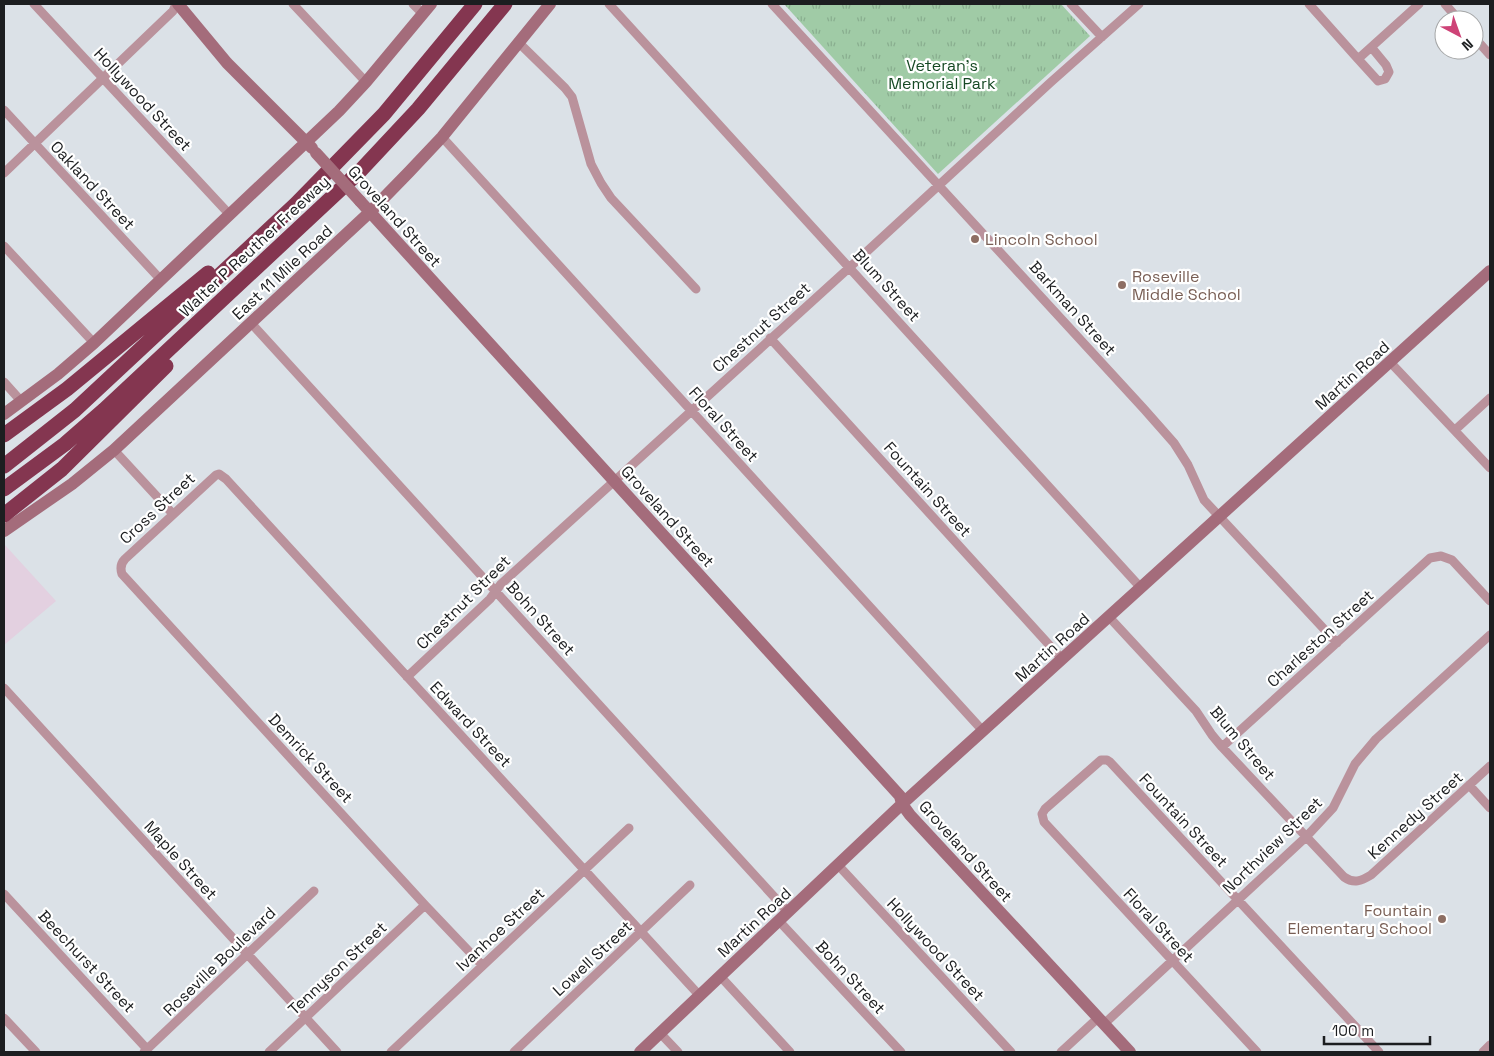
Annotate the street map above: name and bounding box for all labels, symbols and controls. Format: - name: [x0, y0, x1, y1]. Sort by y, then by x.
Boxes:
- north arrow: [1434, 10, 1484, 60]
- text: N: [1458, 35, 1477, 55]
- street label: Hollywood Street: [89, 43, 196, 155]
- park label: Veteran's Memorial Park: [888, 55, 996, 94]
- street label: Oakland Street: [46, 136, 139, 234]
- street label: Groveland Street: [343, 161, 446, 272]
- street label: Walter P Reuther Freeway: [175, 171, 334, 322]
- street label: East 11 Mile Road: [228, 220, 337, 324]
- place label: Lincoln School: [985, 229, 1098, 250]
- marker: Lincoln School: [969, 233, 981, 245]
- street label: Blum Street: [848, 244, 925, 326]
- street label: Barkman Street: [1025, 257, 1121, 360]
- place label: Roseville Middle School: [1132, 266, 1241, 305]
- street label: Chestnut Street: [708, 278, 815, 377]
- marker: Roseville Middle School: [1116, 279, 1128, 291]
- street label: Martin Road: [1311, 336, 1394, 414]
- street label: Floral Street: [684, 382, 763, 466]
- street label: Fountain Street: [879, 437, 976, 541]
- street label: Groveland Street: [616, 461, 719, 572]
- street label: Cross Street: [115, 468, 200, 549]
- street label: Chestnut Street: [412, 551, 515, 654]
- street label: Bohn Street: [502, 577, 580, 660]
- street label: Charleston Street: [1263, 585, 1378, 692]
- street label: Martin Road: [1011, 608, 1094, 686]
- street label: Edward Street: [425, 677, 516, 772]
- street label: Blum Street: [1205, 702, 1280, 785]
- street label: Demrick Street: [264, 709, 358, 808]
- street label: Kennedy Street: [1363, 767, 1467, 864]
- street label: Fountain Street: [1135, 769, 1233, 872]
- street label: Northview Street: [1218, 792, 1327, 898]
- street label: Groveland Street: [914, 796, 1017, 907]
- street label: Maple Street: [139, 816, 222, 904]
- street label: Ivanhoe Street: [452, 883, 549, 976]
- street label: Martin Road: [713, 883, 796, 962]
- street label: Floral Street: [1119, 884, 1198, 967]
- street label: Hollywood Street: [882, 893, 989, 1005]
- place label: Fountain Elementary School: [1287, 900, 1432, 939]
- street label: Roseville Boulevard: [159, 902, 280, 1020]
- street label: Beechurst Street: [34, 906, 140, 1017]
- marker: Fountain Elementary School: [1436, 913, 1448, 925]
- street label: Lowell Street: [548, 916, 637, 1001]
- street label: Tennyson Street: [283, 917, 391, 1020]
- street label: Bohn Street: [811, 936, 890, 1019]
- scale bar: [1324, 1014, 1430, 1046]
- text: 100 m: [1332, 1021, 1374, 1040]

